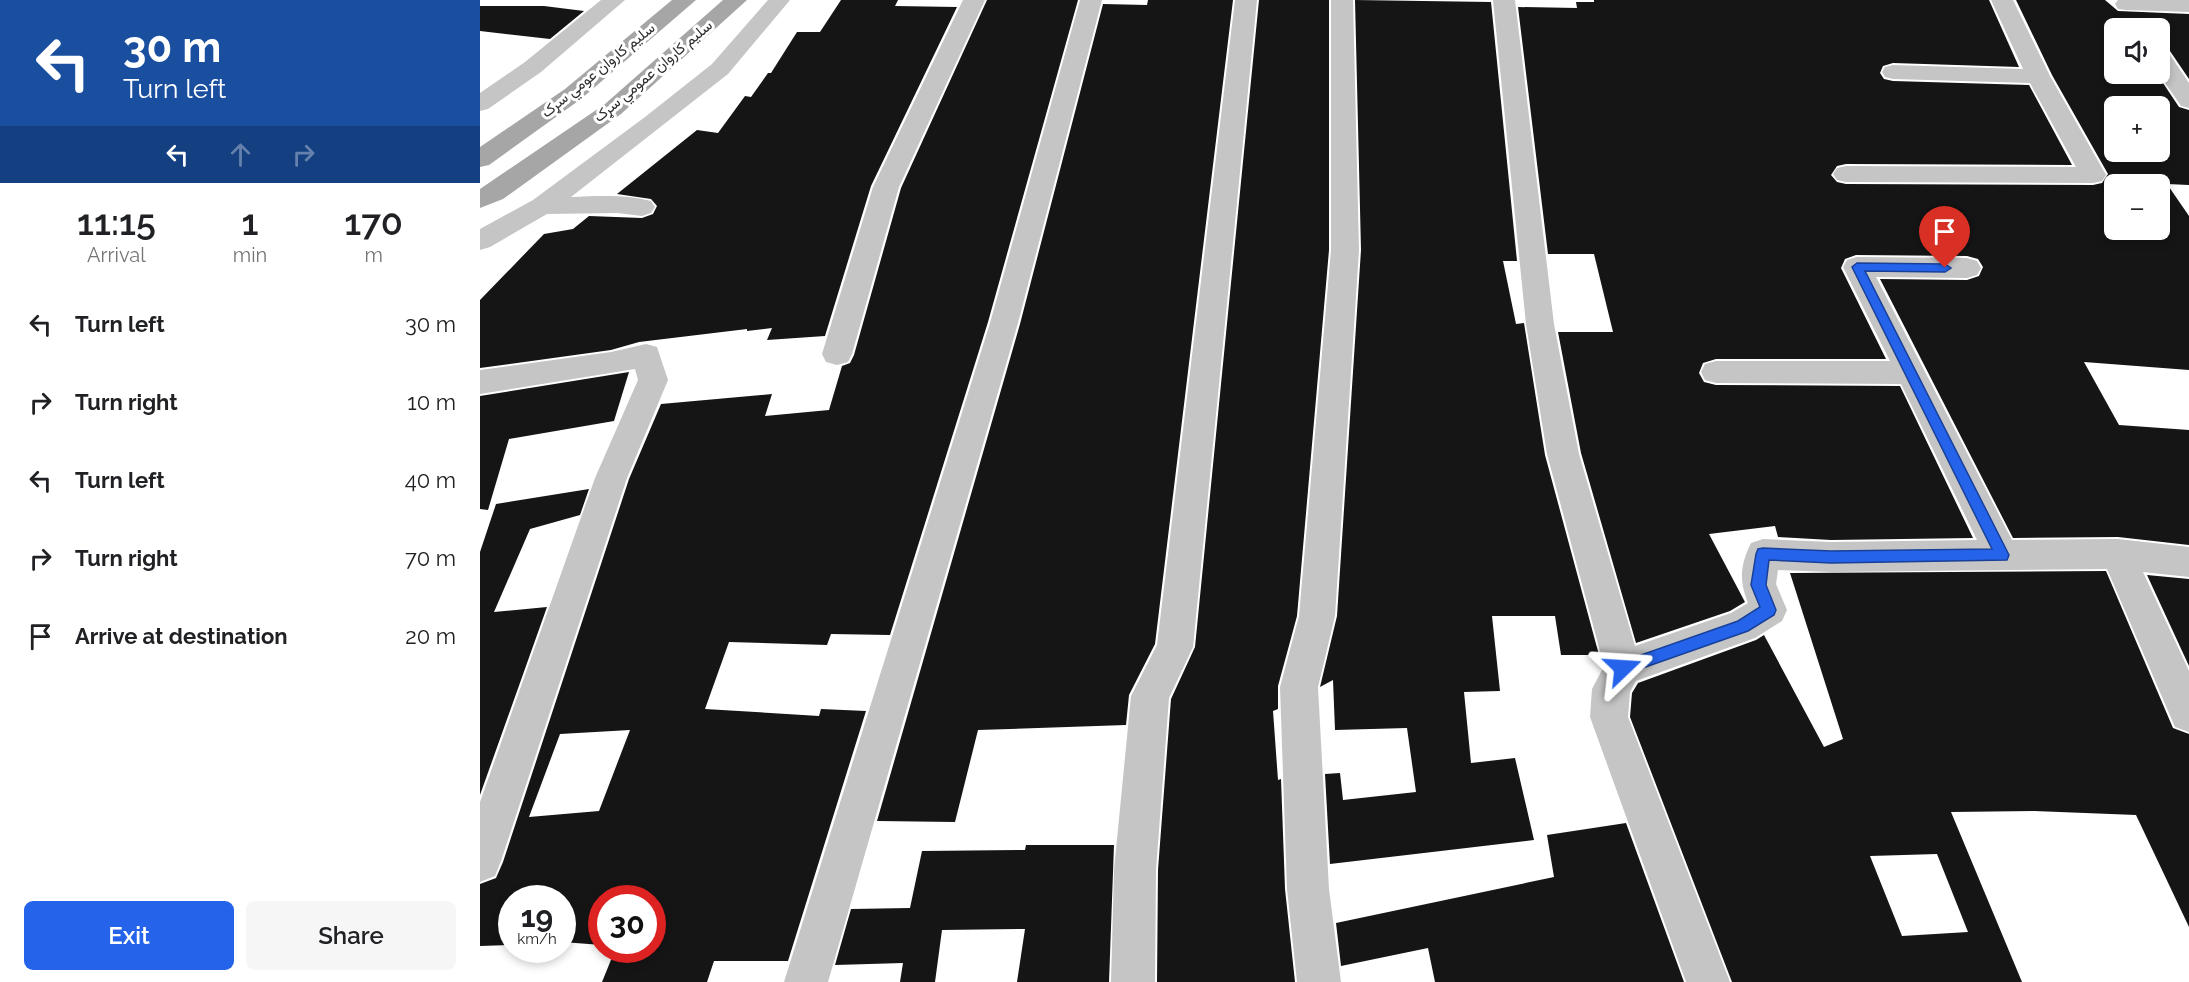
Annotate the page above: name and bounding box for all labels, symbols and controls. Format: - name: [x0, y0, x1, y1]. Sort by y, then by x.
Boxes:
- street label: سلیم کاروان عمومي سړک: [590, 16, 719, 129]
- map controls: [2104, 18, 2170, 240]
- button: sound: [2104, 18, 2170, 84]
- street label: سلیم کاروان عومي سړک: [538, 19, 661, 124]
- text: 30 m: [123, 23, 221, 72]
- icon: left: [24, 24, 102, 102]
- text: Turn left: [123, 73, 226, 104]
- button: +: [2104, 96, 2170, 162]
- icon: left: [161, 138, 194, 171]
- icon: ahead: [224, 138, 257, 171]
- icon: right: [287, 138, 320, 171]
- button: −: [2104, 174, 2170, 240]
- text: 11:15: [77, 201, 156, 243]
- text: 1: [241, 201, 258, 243]
- text: 170: [344, 201, 403, 243]
- pin: [1919, 206, 1970, 268]
- icon: arrive: [1928, 215, 1961, 248]
- text: Arrival: [87, 243, 146, 267]
- text: min: [233, 243, 267, 267]
- text: m: [364, 243, 383, 267]
- icon: left: [24, 308, 57, 341]
- text: Turn left: [75, 311, 165, 337]
- text: 30 m: [405, 311, 456, 337]
- icon: right: [24, 386, 57, 419]
- text: Turn right: [75, 389, 178, 415]
- text: 10 m: [407, 389, 456, 415]
- icon: left: [24, 464, 57, 497]
- text: Turn left: [75, 467, 165, 493]
- text: 40 m: [405, 467, 456, 493]
- icon: right: [24, 542, 57, 575]
- text: Turn right: [75, 545, 178, 571]
- text: 70 m: [405, 545, 456, 571]
- icon: arrive: [24, 620, 57, 653]
- text: Arrive at destination: [75, 623, 288, 649]
- text: 20 m: [405, 623, 456, 649]
- position arrow: [1591, 636, 1655, 700]
- speed limit sign: 30: [588, 885, 666, 963]
- text: 19: [521, 899, 553, 934]
- button: Exit: [24, 901, 234, 970]
- button: Share: [246, 901, 456, 970]
- text: km/h: [517, 930, 557, 948]

